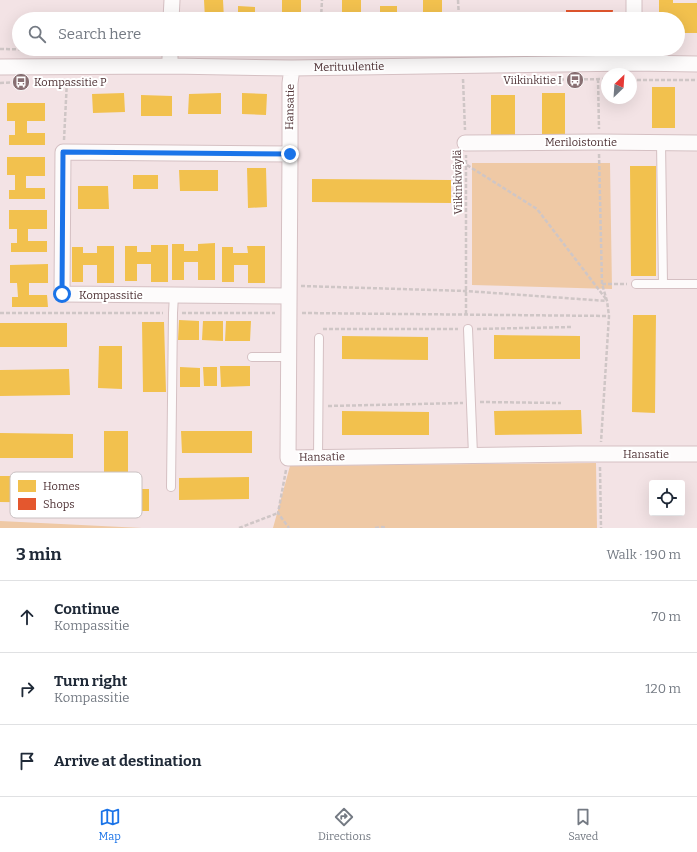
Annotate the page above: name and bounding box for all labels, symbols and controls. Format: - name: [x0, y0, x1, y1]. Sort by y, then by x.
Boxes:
- search box: [12, 12, 685, 56]
- icon: search: [26, 23, 48, 45]
- text: Search here: [58, 25, 141, 43]
- street label: Merituulentie: [314, 60, 384, 74]
- north arrow: [601, 68, 637, 104]
- bus stop icon: Viikinkitie I: [565, 70, 585, 90]
- bus stop icon: Kompassitie P: [11, 72, 31, 92]
- place label: Viikinkitie I: [503, 74, 562, 87]
- place label: Kompassitie P: [34, 76, 107, 89]
- street label: Hansatie: [283, 84, 297, 130]
- street label: Meriloistontie: [545, 136, 617, 149]
- route end: [281, 145, 299, 163]
- street label: Viikinkiväylä: [451, 149, 465, 215]
- route start: [53, 285, 71, 303]
- street label: Kompassitie: [79, 289, 143, 302]
- street label: Hansatie: [623, 448, 669, 461]
- street label: Hansatie: [299, 450, 345, 464]
- legend: [10, 472, 142, 518]
- text: Homes: [43, 480, 80, 493]
- map controls: [649, 480, 685, 516]
- button: locate: [649, 480, 685, 516]
- text: Shops: [43, 498, 75, 511]
- text: 3 min: [16, 544, 61, 565]
- text: Walk · 190 m: [606, 547, 681, 562]
- text: Continue: [54, 600, 120, 618]
- icon: ahead: [16, 606, 38, 628]
- text: 70 m: [651, 609, 681, 624]
- text: Kompassitie: [54, 618, 129, 633]
- text: Turn right: [54, 672, 127, 690]
- icon: right: [16, 678, 38, 700]
- text: 120 m: [645, 681, 681, 696]
- text: Kompassitie: [54, 690, 129, 705]
- icon: arrive: [16, 750, 38, 772]
- text: Arrive at destination: [54, 752, 201, 770]
- tab: Map: [99, 806, 121, 843]
- tab: Directions: [318, 806, 371, 843]
- tab: Saved: [568, 806, 598, 843]

